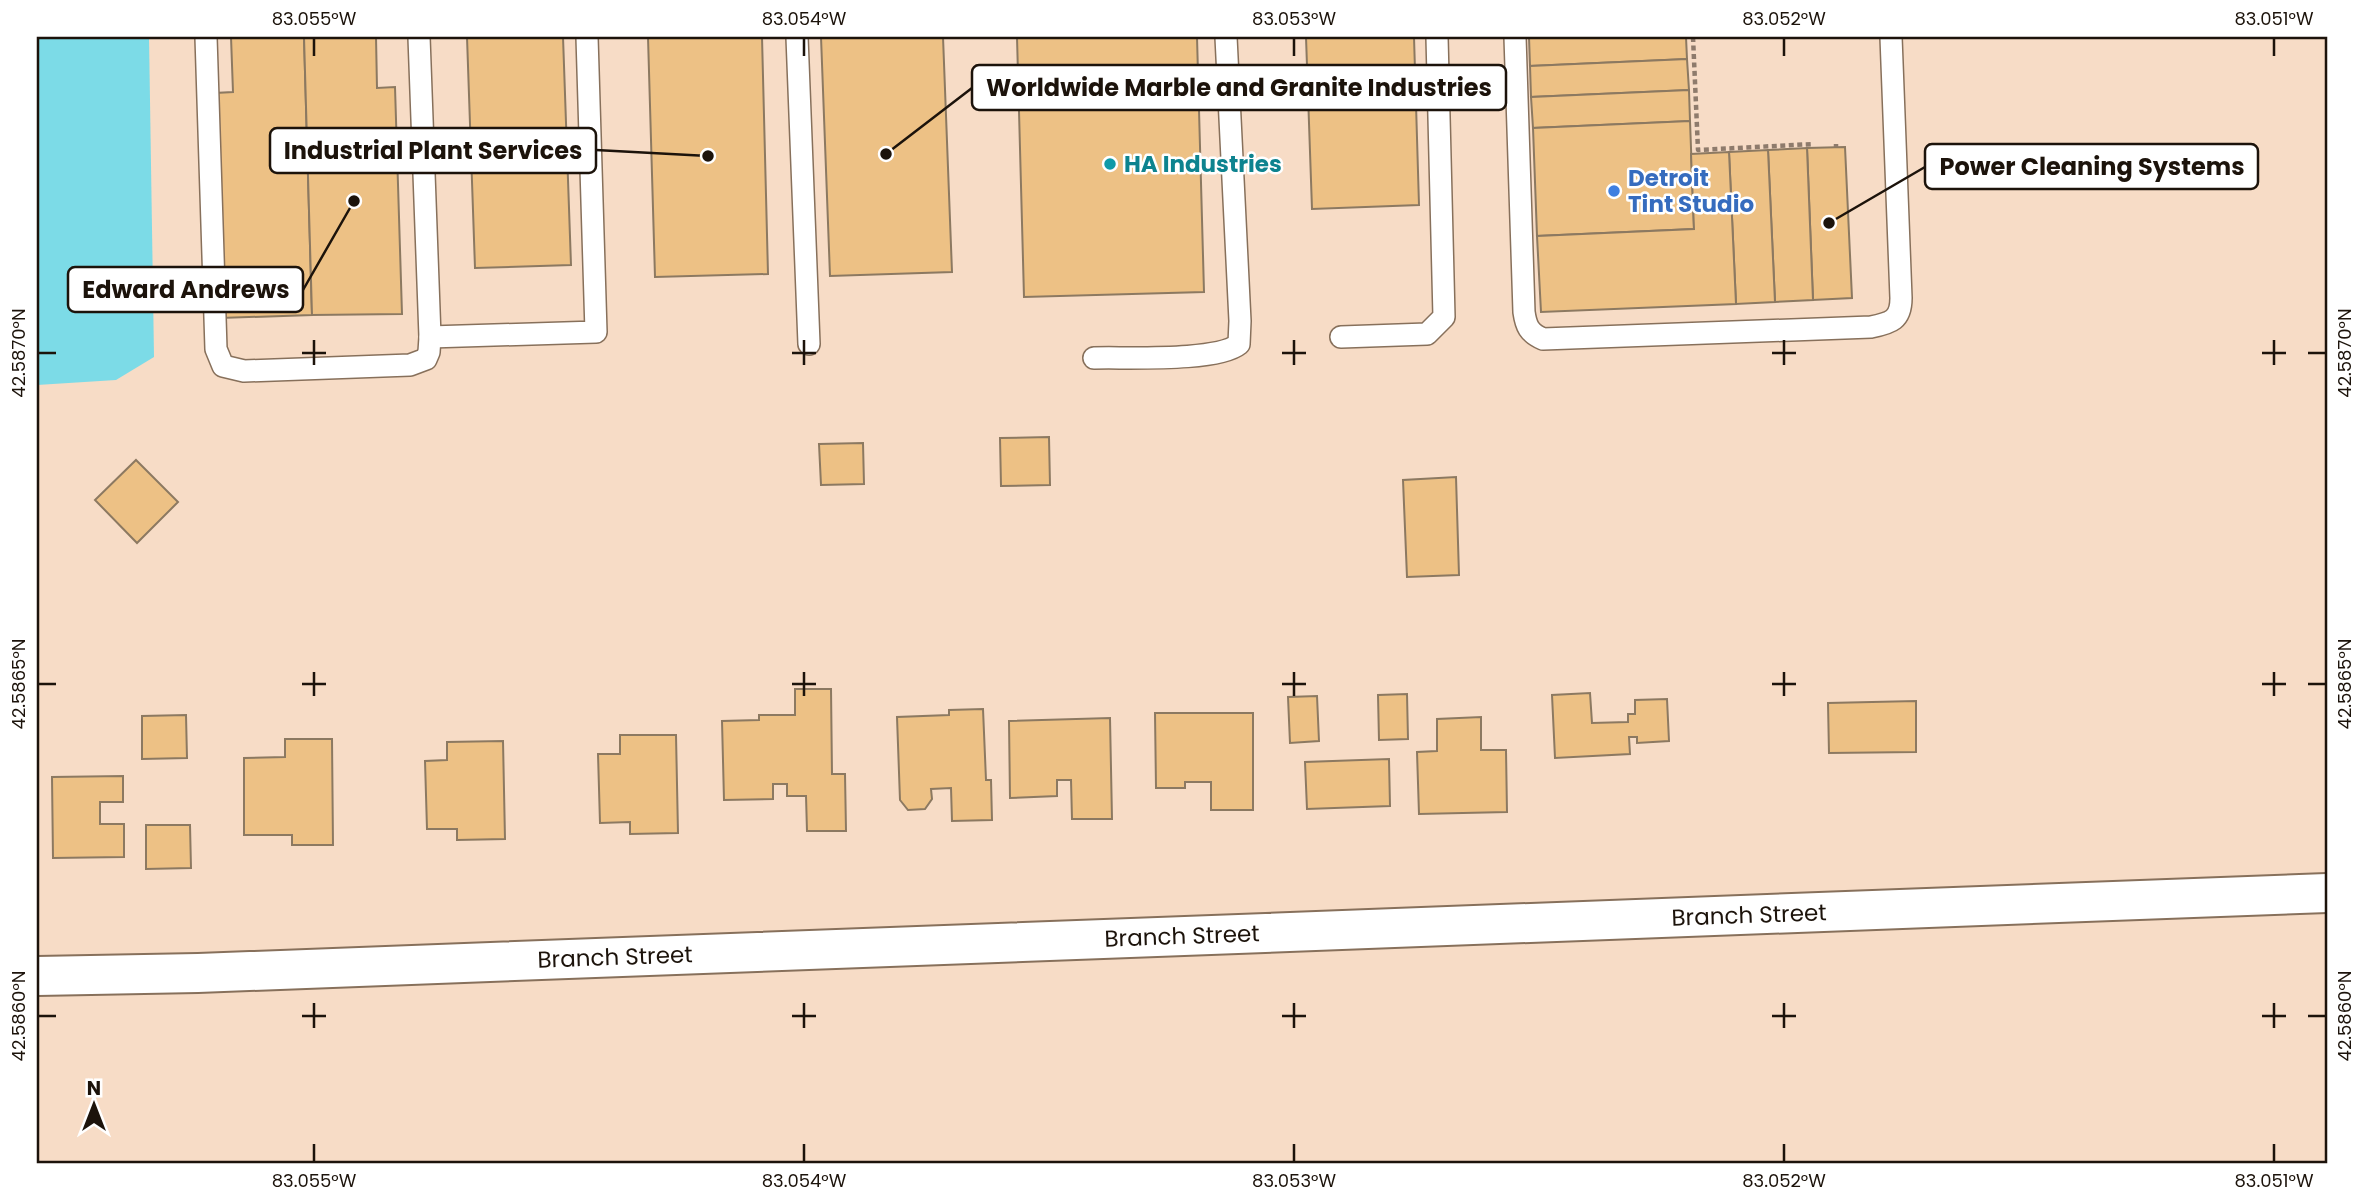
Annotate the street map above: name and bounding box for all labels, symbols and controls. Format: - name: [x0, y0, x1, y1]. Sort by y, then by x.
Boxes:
- text: 83.055°W: [272, 6, 357, 31]
- text: 83.054°W: [762, 6, 847, 31]
- text: 83.053°W: [1252, 6, 1336, 31]
- text: 83.052°W: [1742, 6, 1826, 31]
- text: 83.051°W: [2234, 6, 2314, 31]
- callout: Worldwide Marble and Granite Industries: [972, 65, 1506, 110]
- text: Worldwide Marble and Granite Industries: [986, 71, 1492, 104]
- callout: Industrial Plant Services: [270, 128, 596, 173]
- text: Industrial Plant Services: [284, 134, 582, 167]
- callout: Power Cleaning Systems: [1925, 144, 2258, 189]
- place label: HA Industries: [1124, 148, 1282, 180]
- text: Power Cleaning Systems: [1939, 150, 2245, 183]
- marker: HA Industries: [1102, 156, 1118, 172]
- place label: Detroit Tint Studio: [1628, 162, 1754, 220]
- marker: Detroit Tint Studio: [1606, 183, 1622, 199]
- callout: Edward Andrews: [68, 267, 303, 312]
- text: Edward Andrews: [82, 273, 290, 306]
- text: 42.5870°N: [6, 308, 31, 398]
- text: 42.5870°N: [2332, 308, 2357, 398]
- text: 42.5865°N: [6, 639, 31, 729]
- text: 42.5865°N: [2332, 639, 2357, 729]
- street label: Branch Street: [1671, 896, 1827, 934]
- street label: Branch Street: [1104, 917, 1260, 955]
- street label: Branch Street: [537, 938, 693, 976]
- text: 42.5860°N: [6, 971, 31, 1061]
- text: 42.5860°N: [2332, 971, 2357, 1061]
- north arrow: [60, 1070, 130, 1140]
- text: N: [87, 1075, 101, 1102]
- text: 83.055°W: [272, 1168, 357, 1193]
- text: 83.054°W: [762, 1168, 847, 1193]
- text: 83.053°W: [1252, 1168, 1336, 1193]
- text: 83.052°W: [1742, 1168, 1826, 1193]
- text: 83.051°W: [2234, 1168, 2314, 1193]

